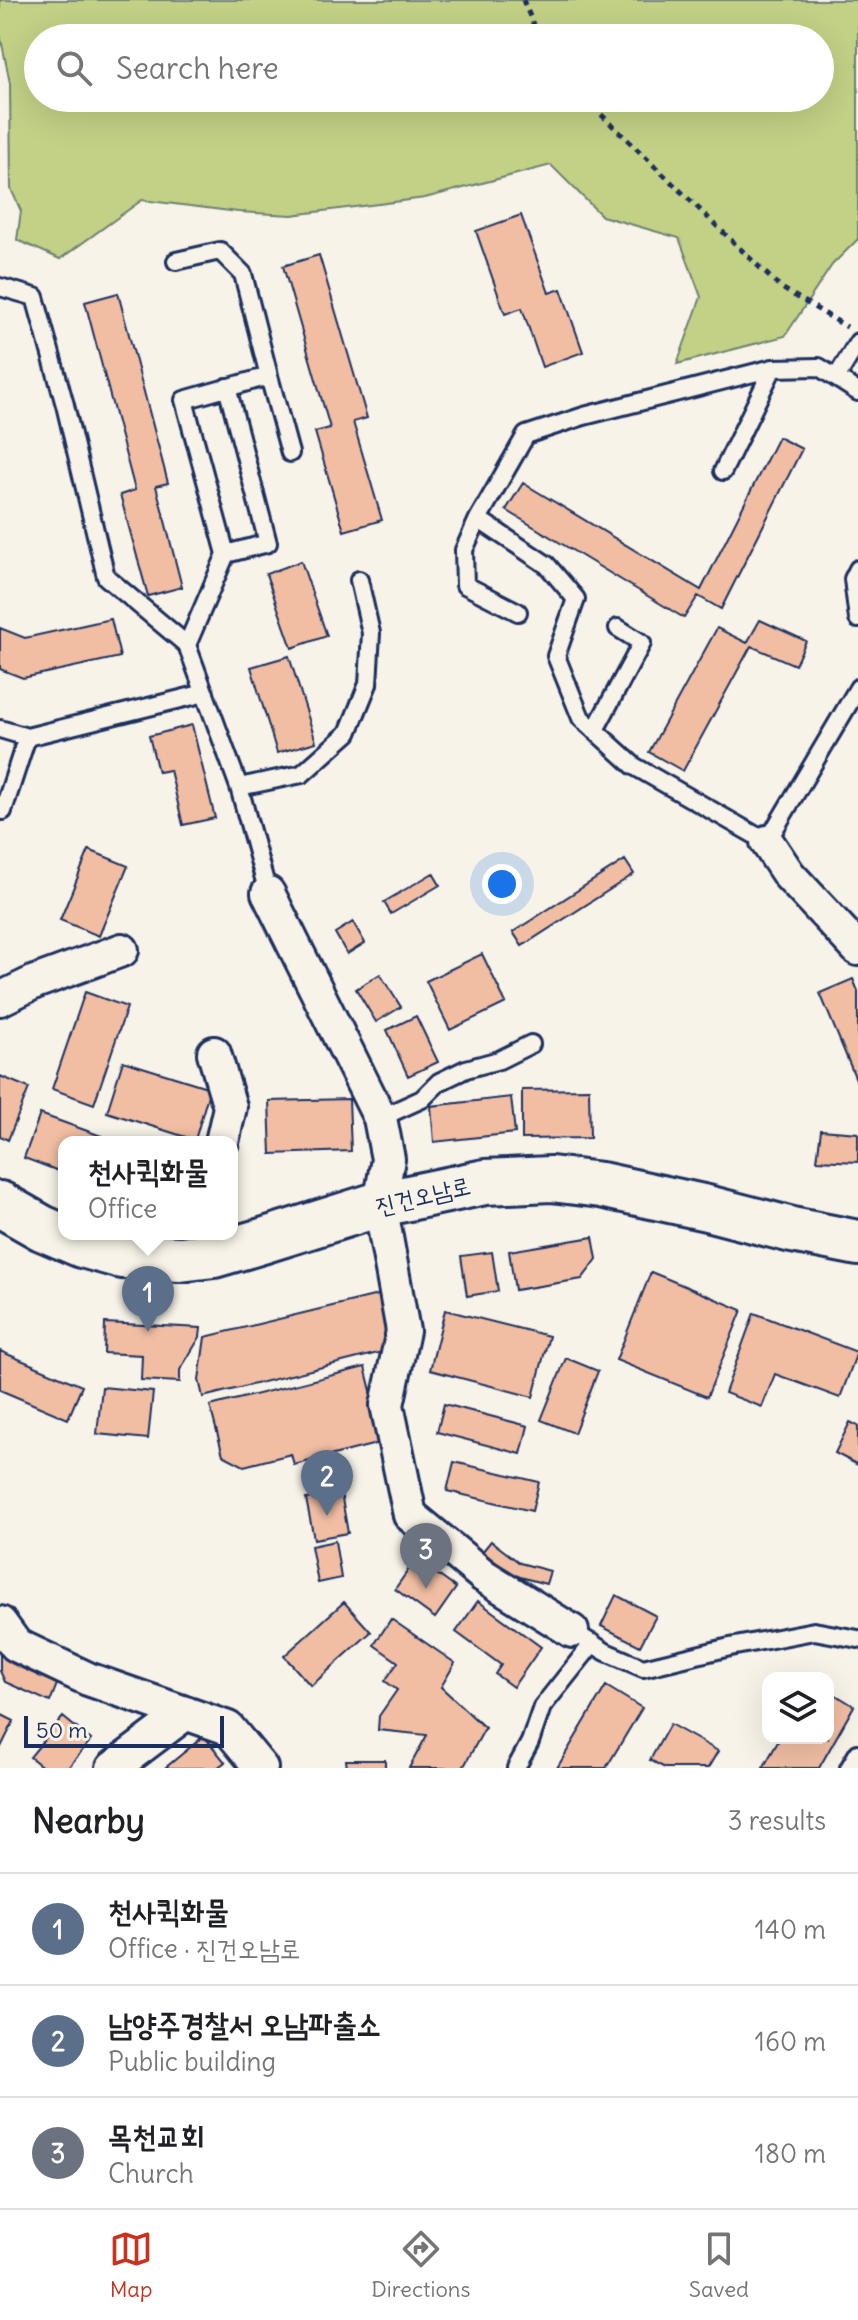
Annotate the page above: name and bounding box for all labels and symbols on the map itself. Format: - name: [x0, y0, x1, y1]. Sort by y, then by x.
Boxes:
- your location: [482, 864, 522, 904]
- street label: 진건오남로: [372, 1170, 473, 1221]
- pin: 1: [122, 1266, 174, 1332]
- pin: 2: [301, 1450, 353, 1516]
- pin: 3: [400, 1523, 452, 1589]
- scale bar: [24, 1712, 224, 1748]

